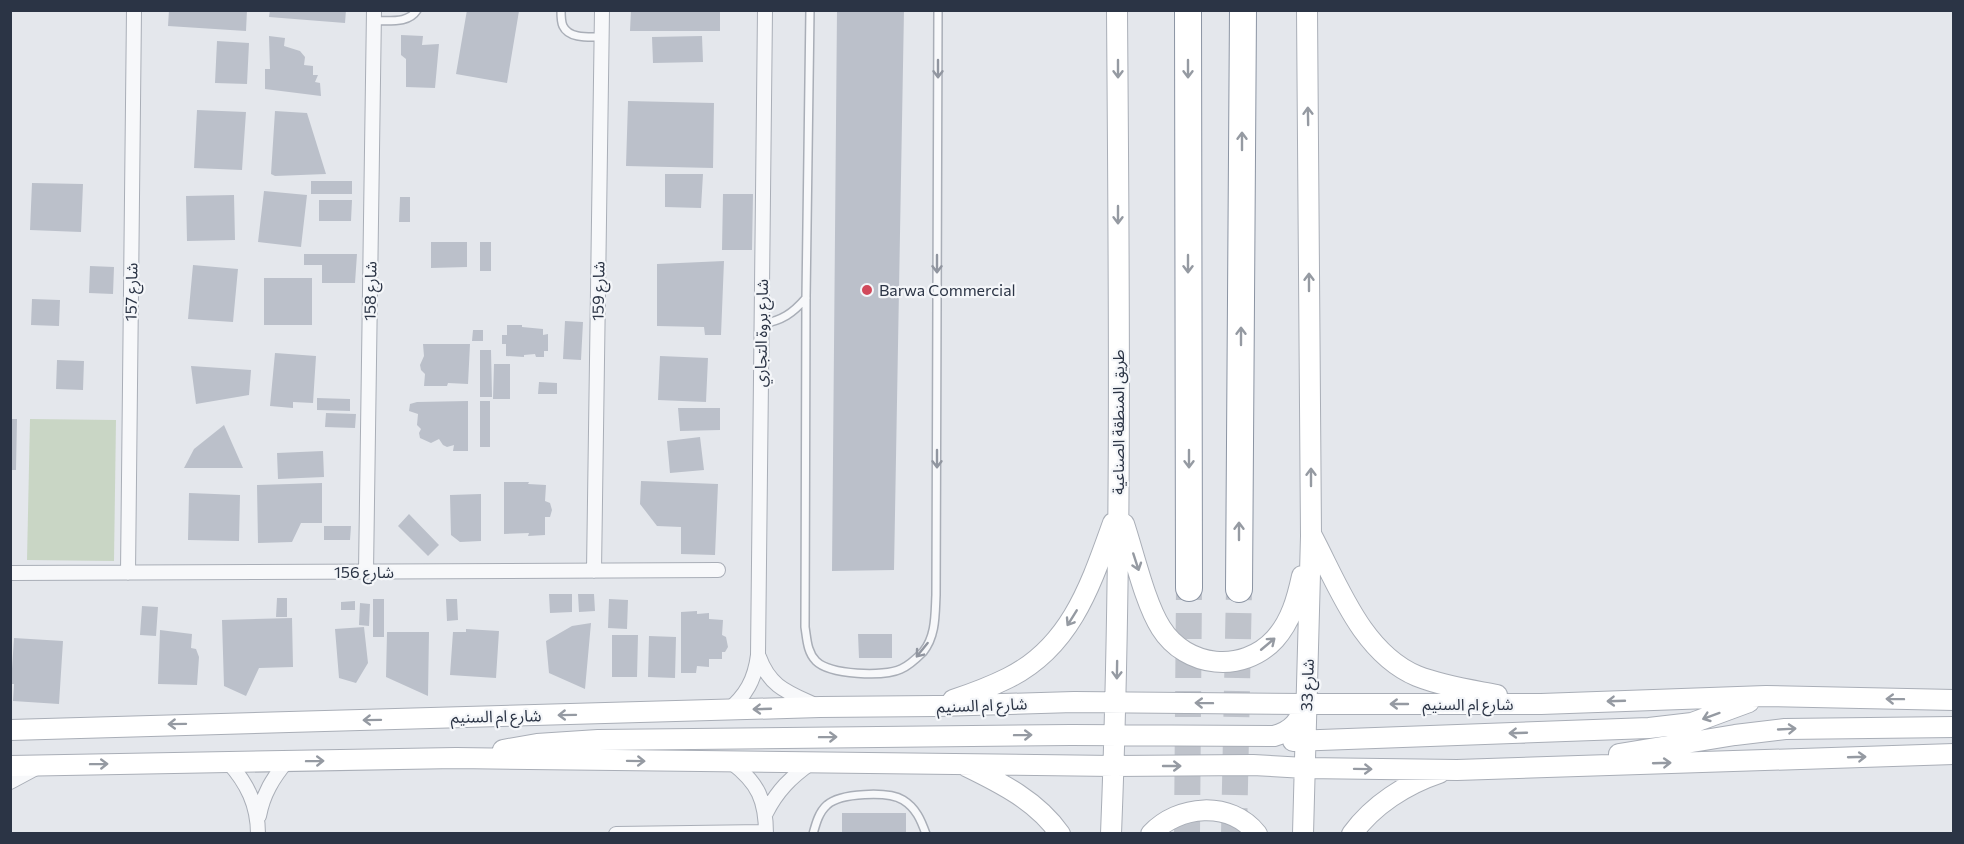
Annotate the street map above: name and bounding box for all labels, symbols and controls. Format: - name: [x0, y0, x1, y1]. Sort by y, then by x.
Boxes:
- one-way arrow: [932, 58, 944, 78]
- one-way arrow: [1112, 58, 1123, 78]
- one-way arrow: [1182, 58, 1194, 78]
- one-way arrow: [1302, 107, 1314, 127]
- one-way arrow: [1236, 131, 1248, 151]
- one-way arrow: [1112, 204, 1124, 224]
- one-way arrow: [932, 253, 943, 273]
- one-way arrow: [1182, 253, 1194, 273]
- street label: شارع 158: [359, 261, 384, 321]
- street label: شارع 159: [587, 261, 612, 321]
- street label: شارع 157: [120, 262, 145, 322]
- one-way arrow: [1303, 273, 1315, 293]
- street label: شارع بروة التجاري: [750, 279, 775, 387]
- place label: Barwa Commercial: [879, 280, 1016, 299]
- marker: Barwa Commercial: [860, 283, 874, 297]
- one-way arrow: [1235, 326, 1247, 346]
- street label: طريق المنطقة الصناعية: [1108, 349, 1129, 495]
- one-way arrow: [931, 448, 943, 468]
- one-way arrow: [1183, 448, 1195, 468]
- one-way arrow: [1305, 468, 1317, 488]
- one-way arrow: [1233, 521, 1245, 541]
- one-way arrow: [1132, 552, 1143, 571]
- street label: شارع 156: [334, 562, 394, 585]
- one-way arrow: [1066, 609, 1078, 626]
- one-way arrow: [1260, 637, 1275, 651]
- one-way arrow: [915, 642, 929, 657]
- street label: شارع 33: [1296, 658, 1321, 712]
- one-way arrow: [1111, 659, 1123, 679]
- street label: شارع ام السنيم: [936, 693, 1028, 720]
- one-way arrow: [1886, 693, 1906, 704]
- street label: شارع ام السنيم: [1423, 694, 1513, 717]
- one-way arrow: [1607, 695, 1627, 707]
- one-way arrow: [1194, 697, 1214, 709]
- one-way arrow: [1389, 698, 1409, 710]
- one-way arrow: [752, 704, 772, 715]
- street label: شارع ام السنيم: [450, 705, 542, 730]
- one-way arrow: [557, 709, 577, 720]
- one-way arrow: [1702, 711, 1721, 722]
- one-way arrow: [362, 714, 382, 725]
- one-way arrow: [167, 719, 187, 730]
- one-way arrow: [1777, 724, 1796, 735]
- one-way arrow: [1508, 728, 1528, 739]
- one-way arrow: [1013, 729, 1033, 741]
- one-way arrow: [818, 731, 838, 743]
- one-way arrow: [1847, 751, 1867, 762]
- one-way arrow: [304, 755, 324, 767]
- one-way arrow: [625, 755, 645, 767]
- one-way arrow: [88, 758, 108, 770]
- one-way arrow: [1652, 758, 1672, 769]
- one-way arrow: [1162, 760, 1182, 772]
- one-way arrow: [1353, 763, 1373, 775]

